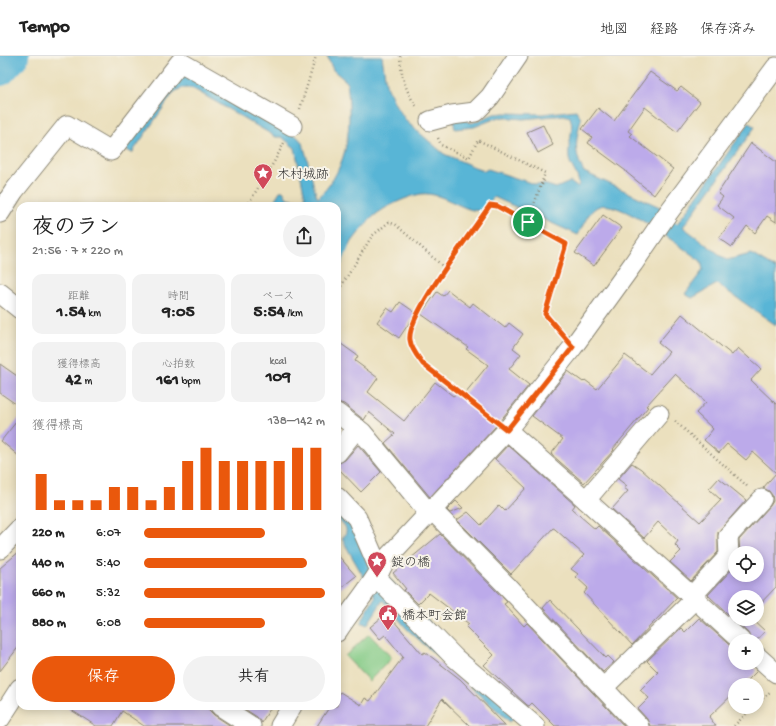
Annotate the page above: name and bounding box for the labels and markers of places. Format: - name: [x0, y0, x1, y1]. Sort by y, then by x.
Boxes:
- place icon: 木村城跡: [252, 162, 274, 190]
- place label: 木村城跡: [277, 168, 329, 183]
- pin: [511, 205, 545, 239]
- place icon: 錠の橋: [366, 550, 388, 578]
- place label: 錠の橋: [391, 556, 430, 571]
- public building icon: 橋本町会館: [377, 603, 399, 631]
- place label: 橋本町会館: [402, 609, 467, 624]

